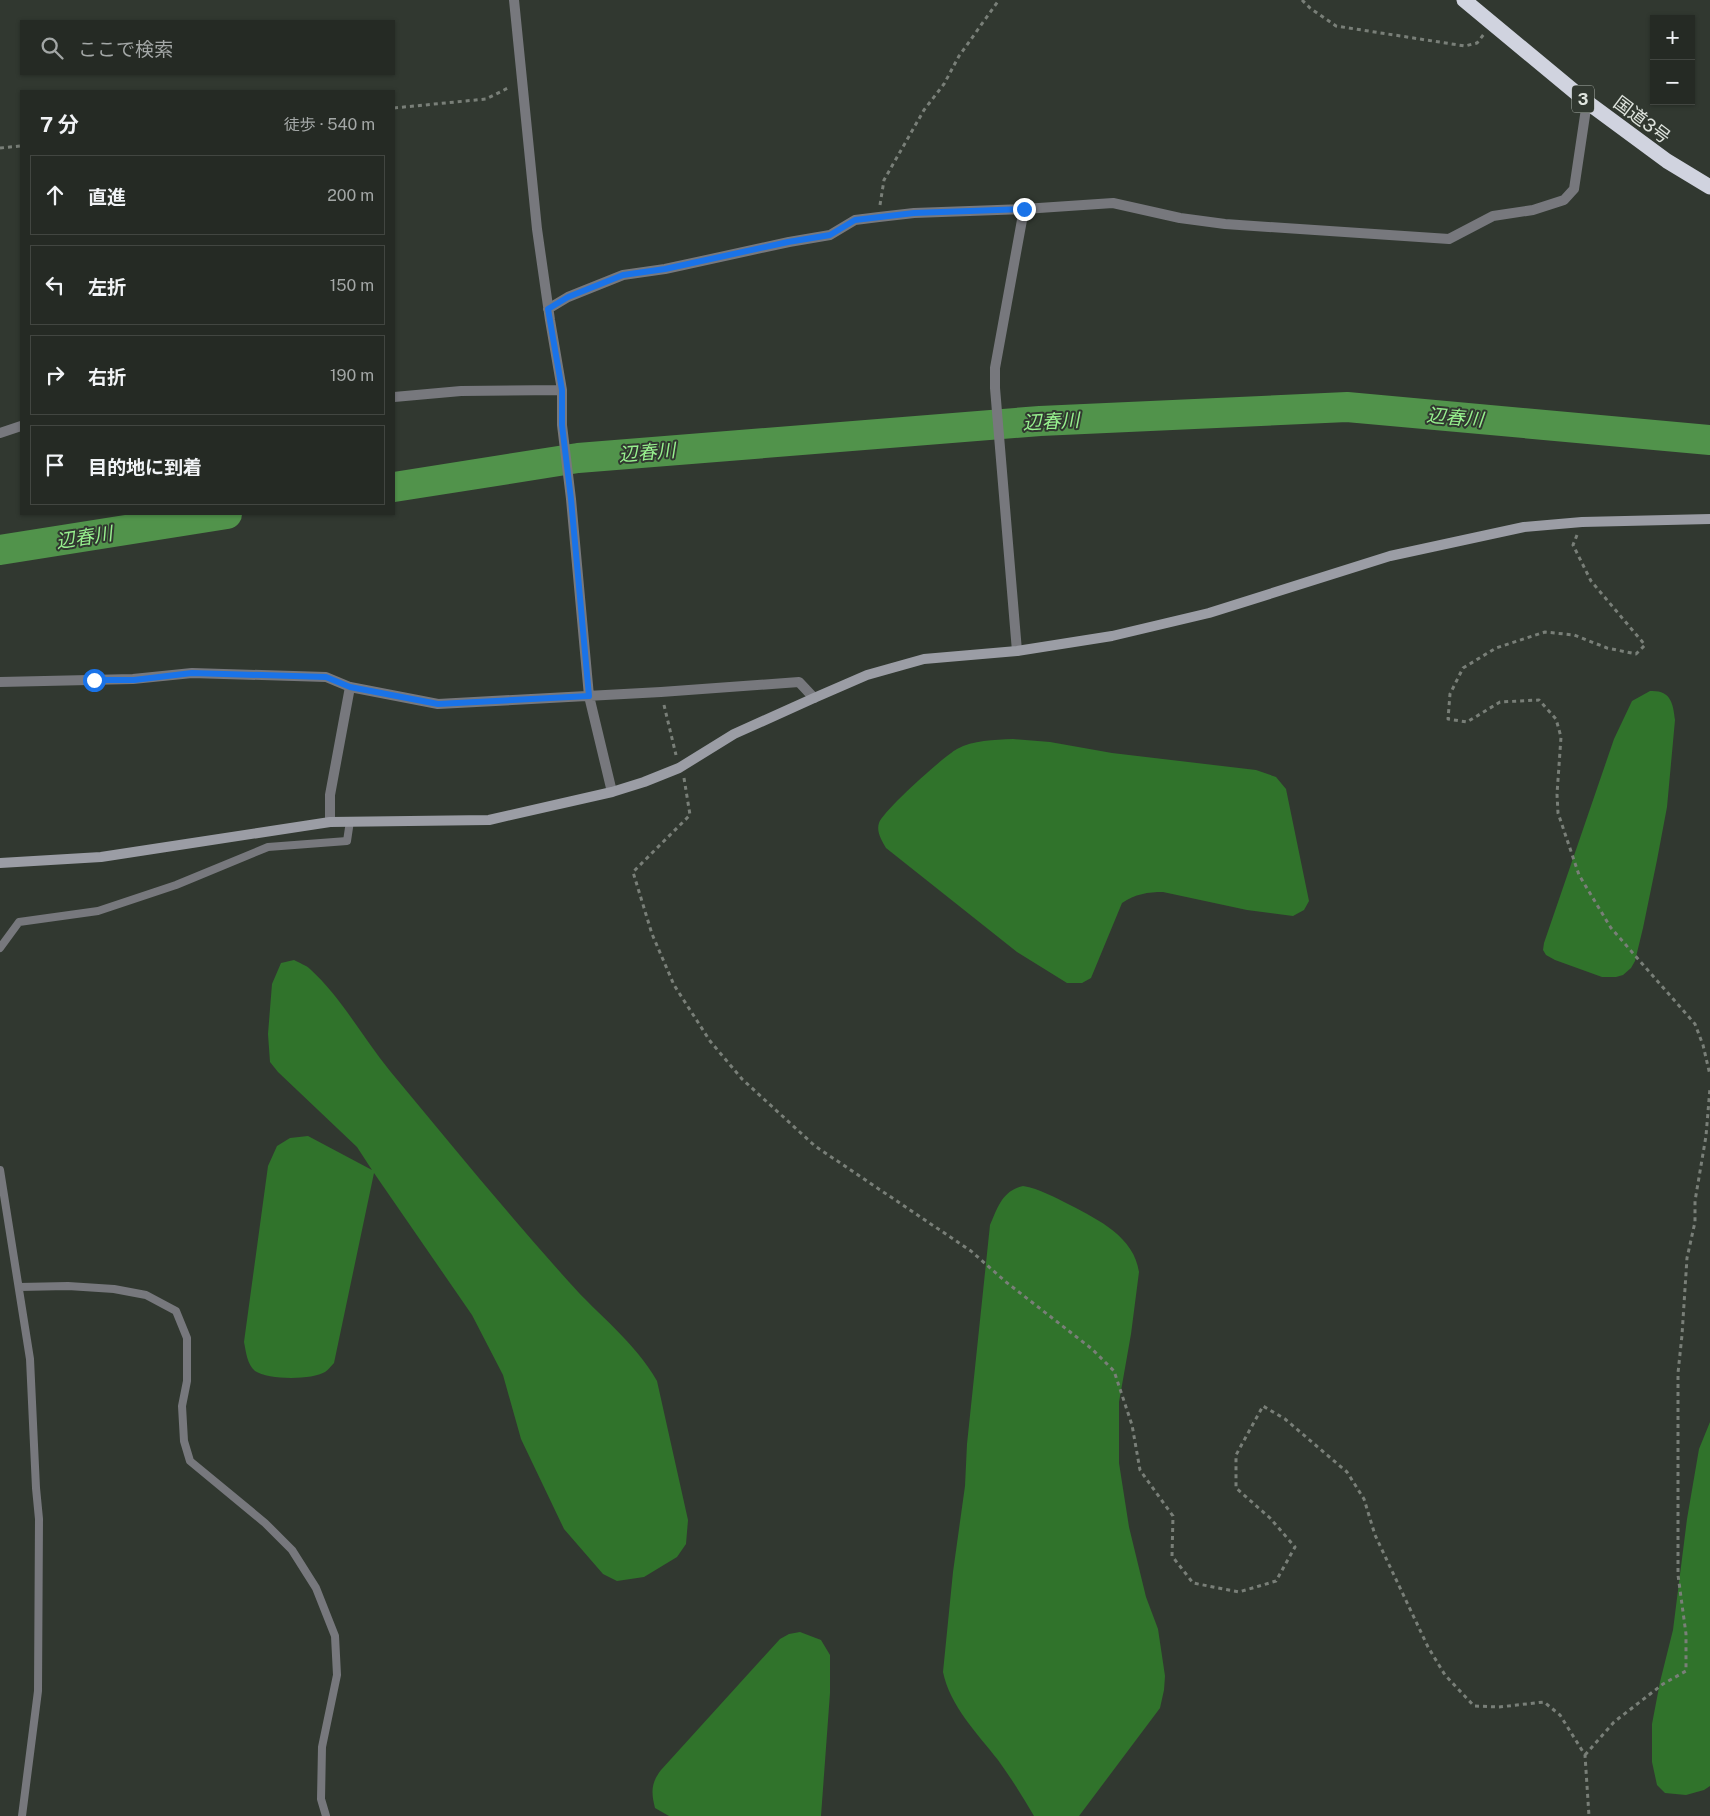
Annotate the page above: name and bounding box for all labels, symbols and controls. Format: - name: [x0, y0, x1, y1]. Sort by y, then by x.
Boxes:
- map controls: [1650, 15, 1695, 105]
- button: +: [1650, 15, 1695, 60]
- search box: [20, 20, 395, 75]
- icon: search: [38, 34, 66, 62]
- text: ここで検索: [78, 38, 173, 60]
- button: −: [1650, 60, 1695, 105]
- road number: 3: [1572, 86, 1594, 112]
- street label: 国道3号: [1610, 92, 1675, 148]
- text: 7 分: [40, 112, 79, 137]
- text: 徒歩 · 540 m: [284, 115, 375, 134]
- icon: ahead: [41, 181, 69, 209]
- text: 直進: [88, 186, 126, 208]
- text: 200 m: [327, 186, 374, 205]
- route end: [1013, 198, 1036, 221]
- icon: left: [41, 271, 69, 299]
- text: 左折: [88, 276, 126, 298]
- text: 150 m: [330, 276, 374, 295]
- icon: right: [41, 361, 69, 389]
- text: 右折: [88, 366, 126, 388]
- text: 190 m: [330, 366, 374, 385]
- water label: 辺春川: [1426, 404, 1486, 431]
- water label: 辺春川: [1022, 408, 1082, 433]
- water label: 辺春川: [618, 438, 678, 465]
- icon: arrive: [41, 451, 69, 479]
- text: 目的地に到着: [88, 456, 202, 478]
- water label: 辺春川: [54, 521, 116, 552]
- route start: [83, 669, 106, 692]

